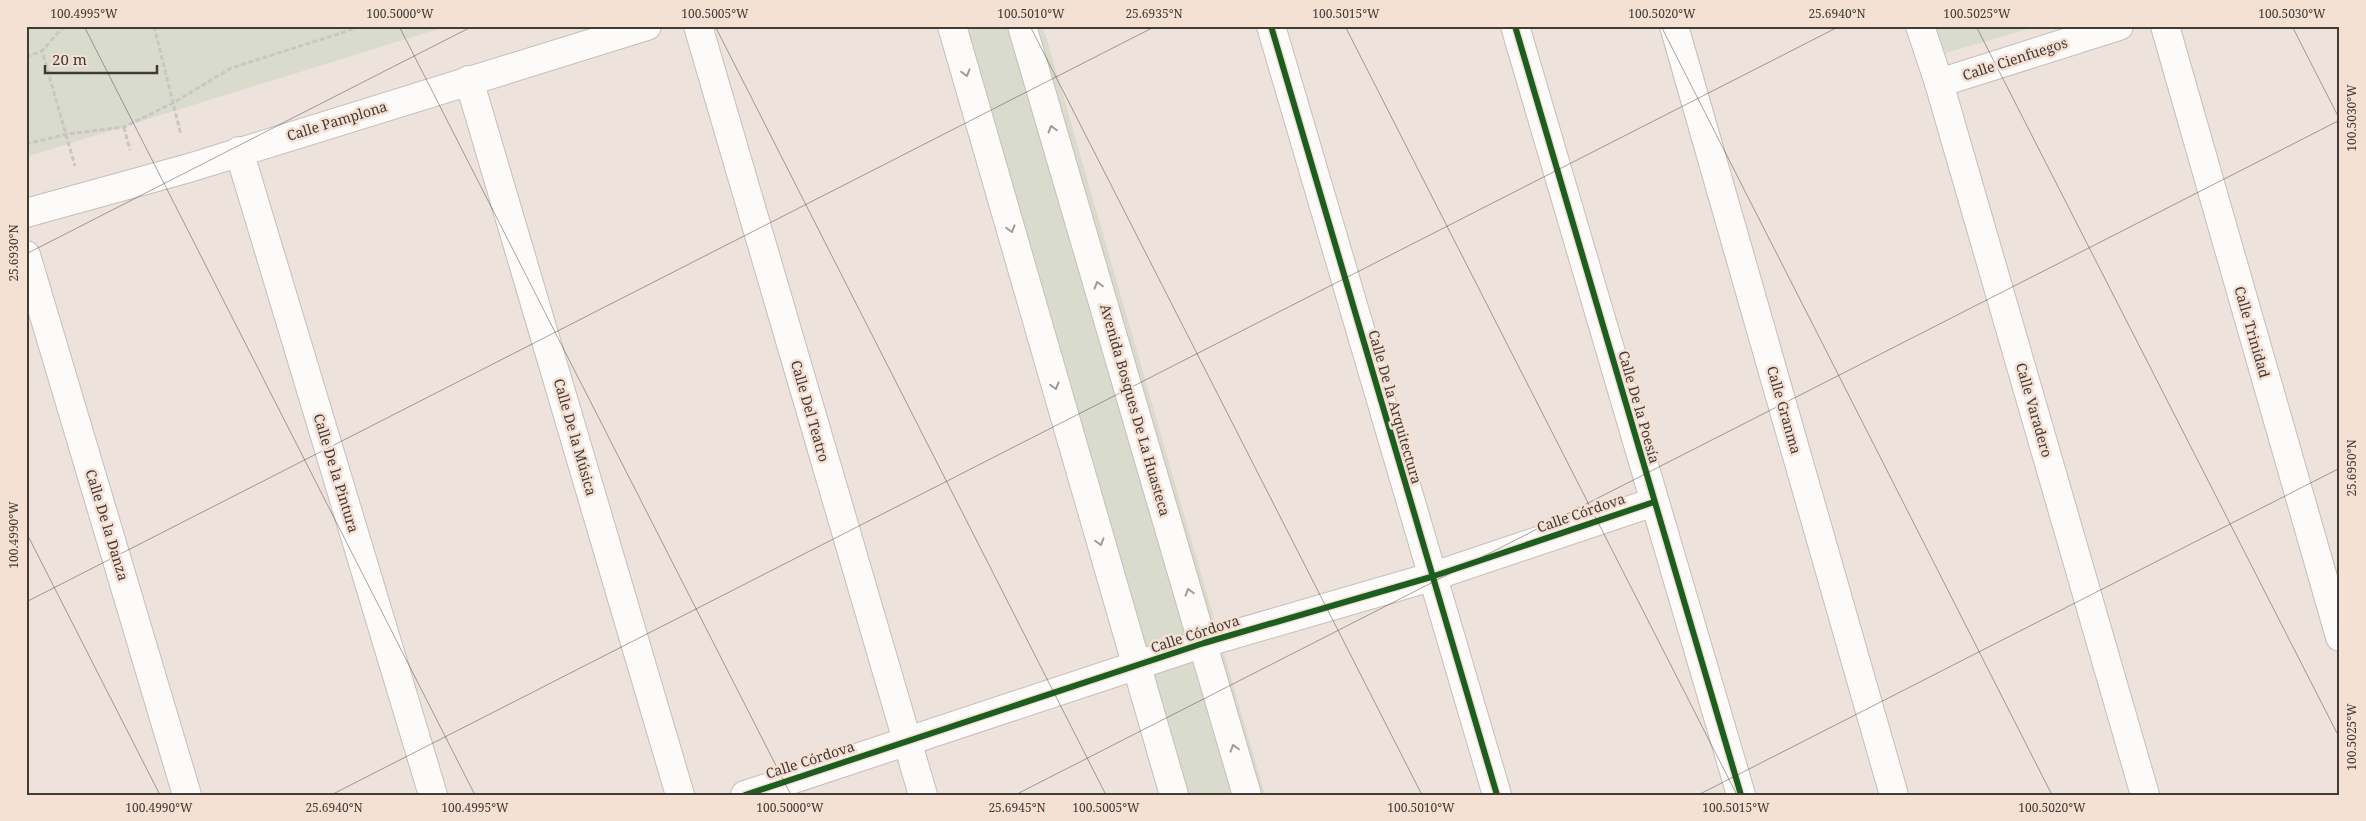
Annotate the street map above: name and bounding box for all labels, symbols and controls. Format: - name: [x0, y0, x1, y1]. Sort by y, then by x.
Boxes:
- text: 100.4995°W: [50, 5, 118, 22]
- text: 100.5000°W: [366, 5, 434, 22]
- text: 100.5005°W: [681, 5, 749, 22]
- text: 100.5010°W: [997, 5, 1065, 22]
- text: 25.6935°N: [1125, 5, 1183, 22]
- text: 100.5015°W: [1312, 5, 1380, 22]
- text: 100.5020°W: [1628, 5, 1696, 22]
- text: 25.6940°N: [1808, 5, 1866, 22]
- text: 100.5025°W: [1943, 5, 2011, 22]
- text: 100.5030°W: [2258, 5, 2326, 22]
- street label: Calle Cienfuegos: [1960, 33, 2070, 84]
- scale bar: [45, 42, 158, 74]
- text: 20 m: [52, 49, 87, 69]
- one-way arrow: [960, 69, 970, 77]
- text: 100.5030°W: [2343, 84, 2360, 152]
- street label: Calle Pamplona: [284, 96, 389, 145]
- one-way arrow: [1048, 125, 1058, 134]
- text: 25.6930°N: [5, 224, 22, 282]
- one-way arrow: [1005, 225, 1015, 233]
- one-way arrow: [1094, 281, 1104, 289]
- street label: Calle Trinidad: [2230, 284, 2275, 380]
- street label: Avenida Bosques De La Huasteca: [1096, 302, 1175, 518]
- street label: Calle De la Arquitectura: [1364, 328, 1427, 486]
- street label: Calle De la Poesía: [1614, 348, 1665, 465]
- street label: Calle Del Teatro: [787, 358, 834, 464]
- street label: Calle Varadero: [2012, 360, 2057, 459]
- street label: Calle Granma: [1763, 364, 1806, 456]
- street label: Calle De la Música: [550, 376, 601, 498]
- one-way arrow: [1050, 381, 1060, 389]
- street label: Calle De la Pintura: [309, 411, 364, 535]
- text: 25.6950°N: [2343, 439, 2360, 497]
- street label: Calle De la Danza: [81, 467, 133, 583]
- street label: Calle Córdova: [1534, 488, 1628, 537]
- text: 100.4990°W: [5, 501, 22, 569]
- one-way arrow: [1094, 537, 1105, 546]
- one-way arrow: [1184, 587, 1195, 596]
- street label: Calle Córdova: [1148, 610, 1242, 657]
- text: 100.5025°W: [2343, 703, 2360, 771]
- street label: Calle Córdova: [763, 736, 857, 783]
- one-way arrow: [1229, 744, 1239, 752]
- text: 100.4990°W: [125, 799, 193, 816]
- text: 25.6940°N: [305, 799, 363, 816]
- text: 100.4995°W: [441, 799, 509, 816]
- text: 100.5000°W: [756, 799, 824, 816]
- text: 25.6945°N: [988, 799, 1046, 816]
- text: 100.5005°W: [1072, 799, 1140, 816]
- text: 100.5010°W: [1387, 799, 1455, 816]
- text: 100.5015°W: [1702, 799, 1770, 816]
- text: 100.5020°W: [2018, 799, 2086, 816]

